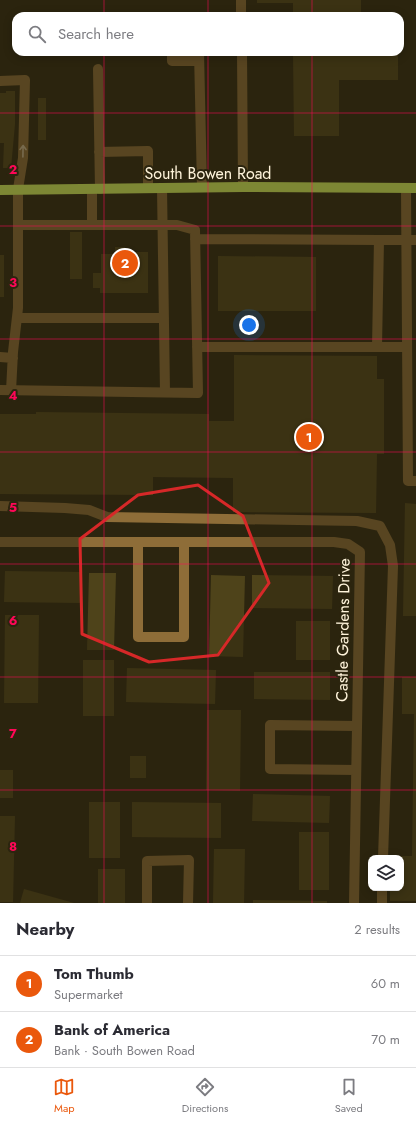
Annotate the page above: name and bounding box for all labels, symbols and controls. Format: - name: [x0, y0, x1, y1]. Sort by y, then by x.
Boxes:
- search box: [12, 12, 404, 56]
- icon: search: [26, 23, 48, 45]
- text: Search here: [58, 23, 134, 45]
- one-way arrow: [19, 145, 27, 158]
- text: 2: [9, 160, 17, 179]
- street label: South Bowen Road: [145, 162, 271, 185]
- pin: 2: [112, 248, 138, 278]
- text: 3: [9, 273, 17, 292]
- your location: [239, 315, 259, 335]
- text: 4: [8, 386, 18, 405]
- pin: 1: [296, 422, 322, 452]
- text: 5: [9, 498, 17, 517]
- street label: Castle Gardens Drive: [330, 558, 356, 702]
- text: 6: [9, 611, 18, 630]
- text: 7: [9, 724, 17, 743]
- text: 8: [9, 837, 17, 856]
- map controls: [368, 855, 404, 891]
- button: layers: [368, 855, 404, 891]
- text: Nearby: [16, 917, 74, 941]
- text: 2 results: [354, 920, 400, 939]
- text: Tom Thumb: [54, 963, 134, 985]
- text: 1: [26, 974, 32, 993]
- text: 60 m: [371, 974, 400, 993]
- text: Supermarket: [54, 985, 123, 1004]
- text: Bank of America: [54, 1019, 170, 1041]
- text: 2: [25, 1030, 33, 1049]
- text: 70 m: [371, 1030, 400, 1049]
- text: Bank · South Bowen Road: [54, 1041, 195, 1060]
- tab: Map: [53, 1076, 75, 1116]
- tab: Directions: [182, 1076, 228, 1116]
- tab: Saved: [335, 1076, 363, 1116]

